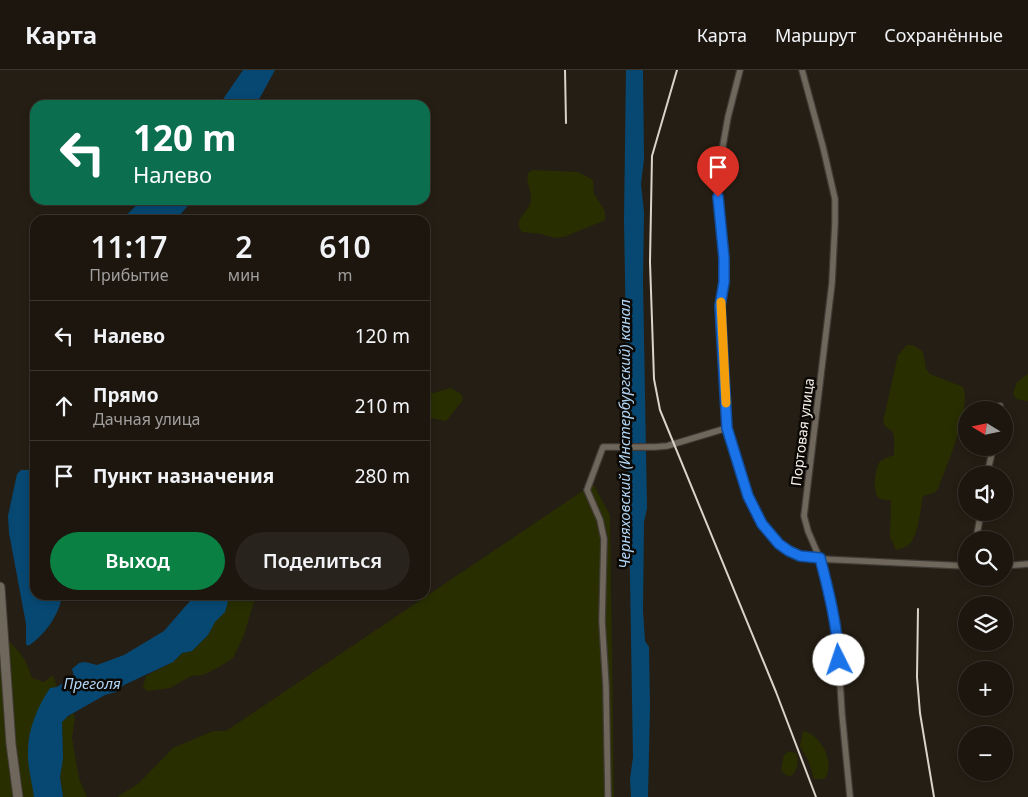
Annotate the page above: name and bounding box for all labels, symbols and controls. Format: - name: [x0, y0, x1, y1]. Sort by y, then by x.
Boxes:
- text: Карта: [25, 18, 97, 51]
- text: Карта: [697, 23, 747, 47]
- text: Маршрут: [775, 23, 856, 47]
- text: Сохранённые: [884, 23, 1003, 47]
- text: 120 m: [133, 114, 236, 161]
- icon: left: [50, 120, 115, 185]
- pin: [697, 146, 739, 197]
- icon: arrive: [704, 153, 732, 181]
- text: Налево: [133, 159, 212, 189]
- text: 11:17: [90, 226, 167, 267]
- text: 2: [235, 226, 252, 267]
- text: 610: [319, 226, 371, 267]
- text: Прибытие: [89, 264, 169, 286]
- text: мин: [228, 264, 260, 286]
- text: m: [337, 264, 352, 286]
- water label: Черняховский (Инстербургский) канал: [614, 299, 634, 569]
- icon: left: [50, 322, 78, 350]
- text: Налево: [93, 323, 165, 349]
- text: 120 m: [355, 323, 410, 349]
- street label: Портовая улица: [786, 377, 818, 487]
- text: Прямо: [93, 382, 159, 408]
- icon: ahead: [50, 392, 78, 420]
- text: 210 m: [355, 393, 410, 419]
- north arrow: [958, 401, 1012, 456]
- map controls: [958, 401, 1013, 781]
- text: Дачная улица: [93, 408, 200, 430]
- icon: arrive: [50, 462, 78, 490]
- text: Пункт назначения: [93, 463, 274, 489]
- text: 280 m: [355, 463, 410, 489]
- button: sound: [958, 466, 1013, 521]
- button: search: [958, 531, 1013, 586]
- button: Выход: [50, 532, 225, 590]
- button: Поделиться: [235, 532, 410, 590]
- button: layers: [958, 596, 1013, 651]
- position arrow: [812, 633, 864, 685]
- button: +: [958, 661, 1013, 716]
- water label: Преголя: [63, 673, 121, 693]
- button: −: [958, 726, 1013, 781]

